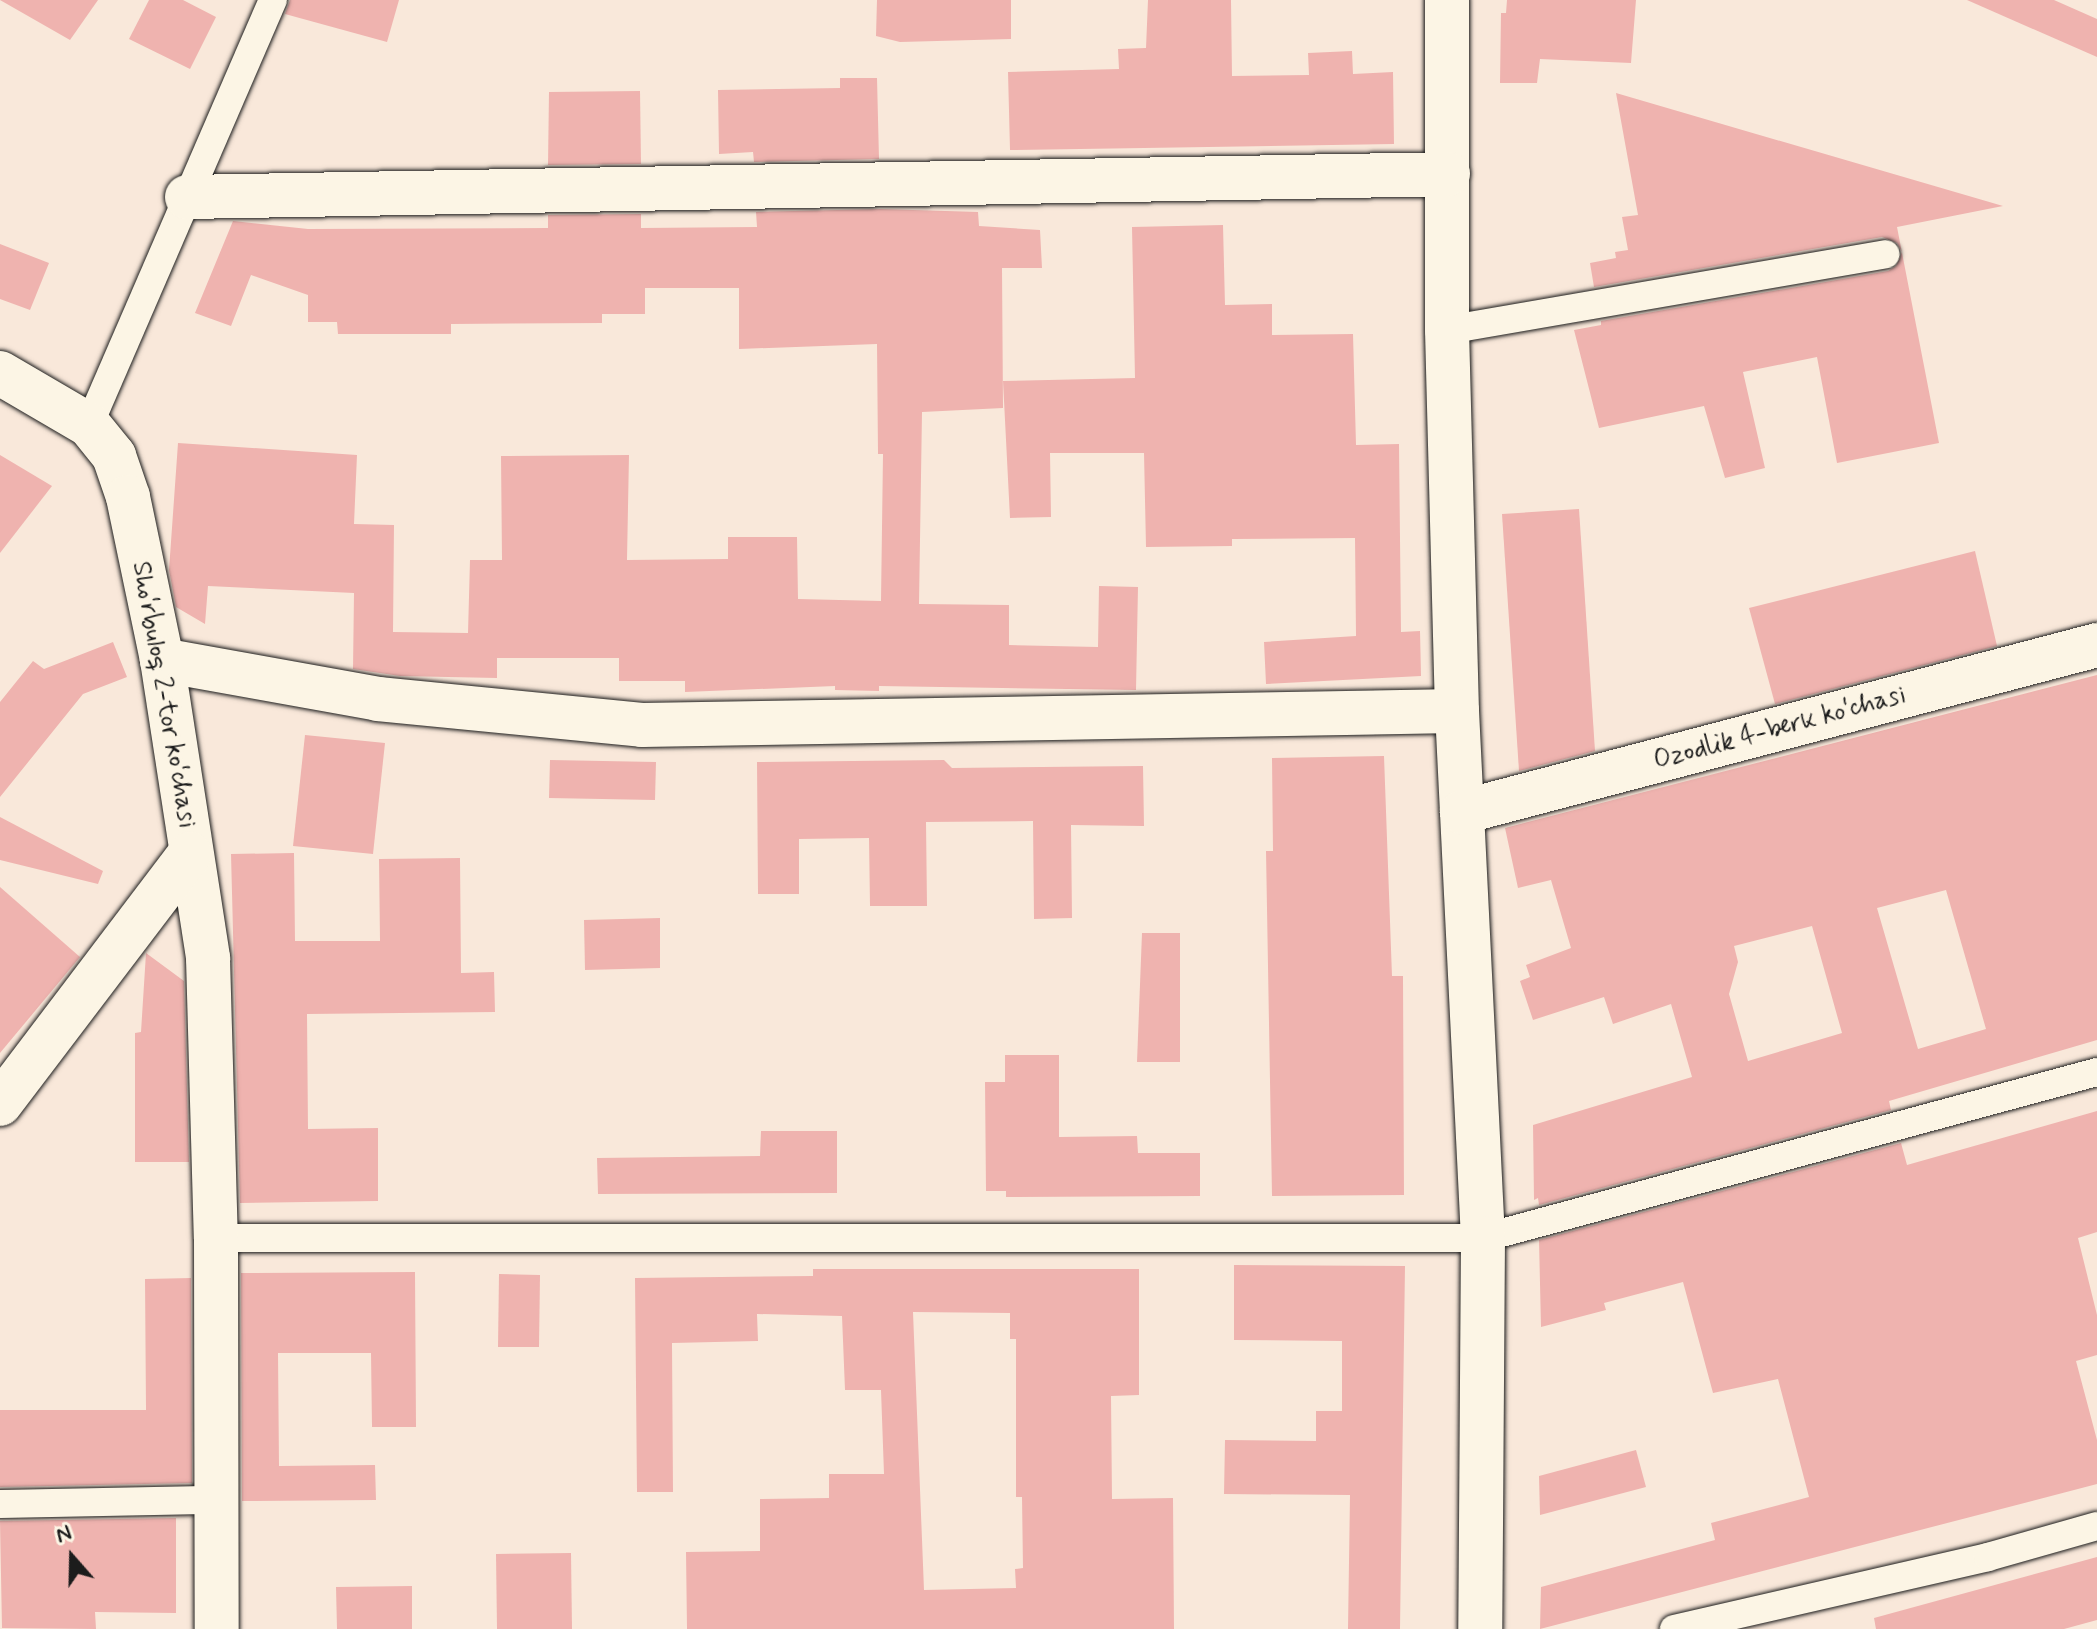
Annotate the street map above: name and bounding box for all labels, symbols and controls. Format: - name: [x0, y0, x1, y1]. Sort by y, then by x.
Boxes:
- street label: Shoʻrbuloq 2-tor koʻchasi: [124, 559, 202, 831]
- street label: Ozodlik 4-berk koʻchasi: [1650, 680, 1910, 778]
- north arrow: [32, 1517, 112, 1597]
- text: N: [52, 1519, 75, 1550]

